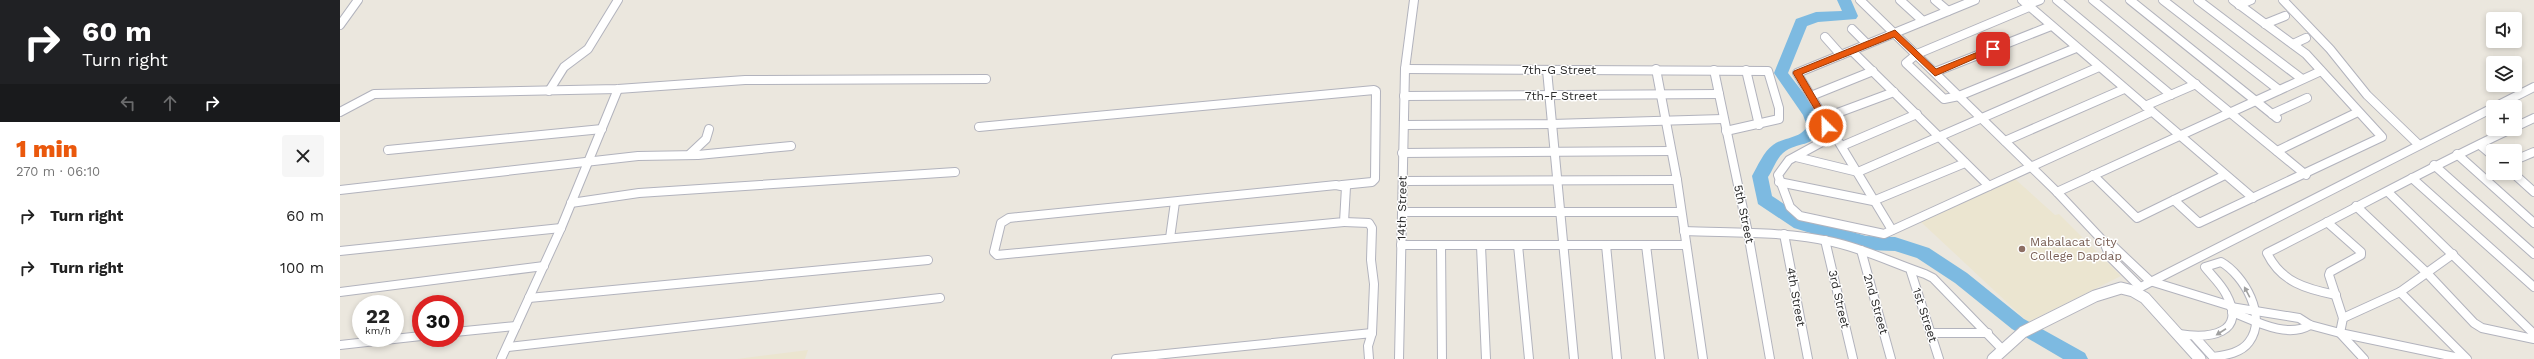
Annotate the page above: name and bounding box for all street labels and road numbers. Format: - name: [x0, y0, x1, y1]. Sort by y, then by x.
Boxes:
- street label: 7th-G Street: [1522, 63, 1596, 77]
- street label: 7th-F Street: [1525, 89, 1597, 103]
- street label: 14th Street: [1394, 176, 1410, 240]
- street label: 5th Street: [1731, 183, 1757, 245]
- street label: 4th Street: [1784, 266, 1808, 328]
- street label: 3rd Street: [1825, 268, 1853, 330]
- street label: 2nd Street: [1861, 272, 1891, 336]
- street label: 1st Street: [1910, 286, 1940, 344]

